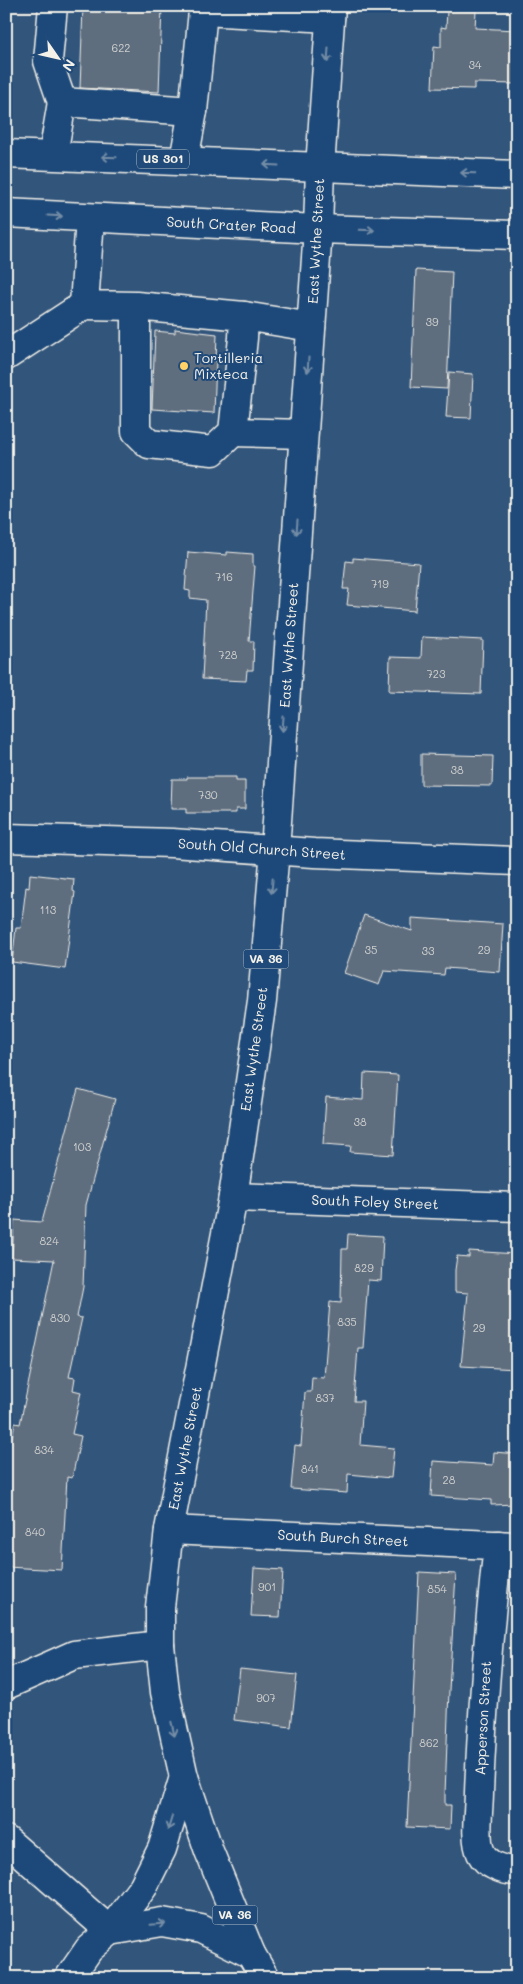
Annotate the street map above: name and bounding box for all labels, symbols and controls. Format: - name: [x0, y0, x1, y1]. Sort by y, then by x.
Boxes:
- north arrow: [32, 32, 82, 82]
- house number: 622: [112, 40, 130, 55]
- one-way arrow: [323, 47, 332, 63]
- text: N: [58, 56, 80, 75]
- house number: 34: [469, 57, 482, 72]
- road number: US 301: [137, 150, 189, 168]
- one-way arrow: [101, 153, 117, 162]
- one-way arrow: [263, 161, 279, 170]
- one-way arrow: [460, 169, 476, 178]
- street label: East Wythe Street: [303, 178, 328, 304]
- one-way arrow: [47, 211, 63, 220]
- street label: South Crater Road: [166, 212, 296, 237]
- one-way arrow: [359, 226, 375, 235]
- house number: 39: [426, 314, 439, 329]
- place label: Tortilleria Mixteca: [194, 348, 263, 383]
- one-way arrow: [304, 357, 313, 373]
- marker: Tortilleria Mixteca: [178, 360, 190, 372]
- one-way arrow: [292, 519, 301, 535]
- house number: 716: [215, 569, 233, 584]
- house number: 719: [371, 576, 389, 591]
- street label: East Wythe Street: [275, 582, 302, 708]
- house number: 728: [219, 647, 238, 662]
- house number: 723: [427, 666, 446, 681]
- one-way arrow: [279, 716, 288, 732]
- house number: 38: [450, 762, 464, 777]
- house number: 730: [198, 787, 218, 802]
- street label: South Old Church Street: [178, 833, 347, 864]
- one-way arrow: [267, 878, 277, 894]
- house number: 113: [40, 902, 57, 917]
- house number: 35: [365, 942, 377, 957]
- house number: 29: [478, 942, 491, 957]
- house number: 33: [422, 943, 435, 958]
- road number: VA 36: [244, 950, 288, 969]
- street label: East Wythe Street: [235, 985, 272, 1112]
- house number: 38: [353, 1114, 367, 1129]
- house number: 103: [73, 1139, 92, 1154]
- street label: South Foley Street: [311, 1190, 439, 1213]
- house number: 824: [39, 1233, 59, 1248]
- house number: 829: [354, 1260, 374, 1275]
- house number: 830: [50, 1310, 70, 1325]
- house number: 835: [337, 1314, 357, 1329]
- house number: 29: [473, 1320, 486, 1335]
- street label: East Wythe Street: [163, 1384, 206, 1511]
- house number: 837: [315, 1390, 335, 1405]
- house number: 834: [34, 1442, 54, 1457]
- house number: 841: [301, 1461, 319, 1476]
- house number: 28: [443, 1472, 456, 1487]
- house number: 840: [25, 1524, 45, 1539]
- street label: South Burch Street: [277, 1525, 409, 1550]
- house number: 901: [258, 1579, 276, 1594]
- house number: 854: [427, 1581, 447, 1596]
- street label: Apperson Street: [470, 1660, 495, 1776]
- house number: 907: [256, 1690, 276, 1705]
- one-way arrow: [169, 1720, 178, 1736]
- house number: 862: [419, 1735, 439, 1750]
- one-way arrow: [164, 1815, 174, 1831]
- road number: VA 36: [212, 1906, 258, 1924]
- one-way arrow: [149, 1919, 165, 1928]

